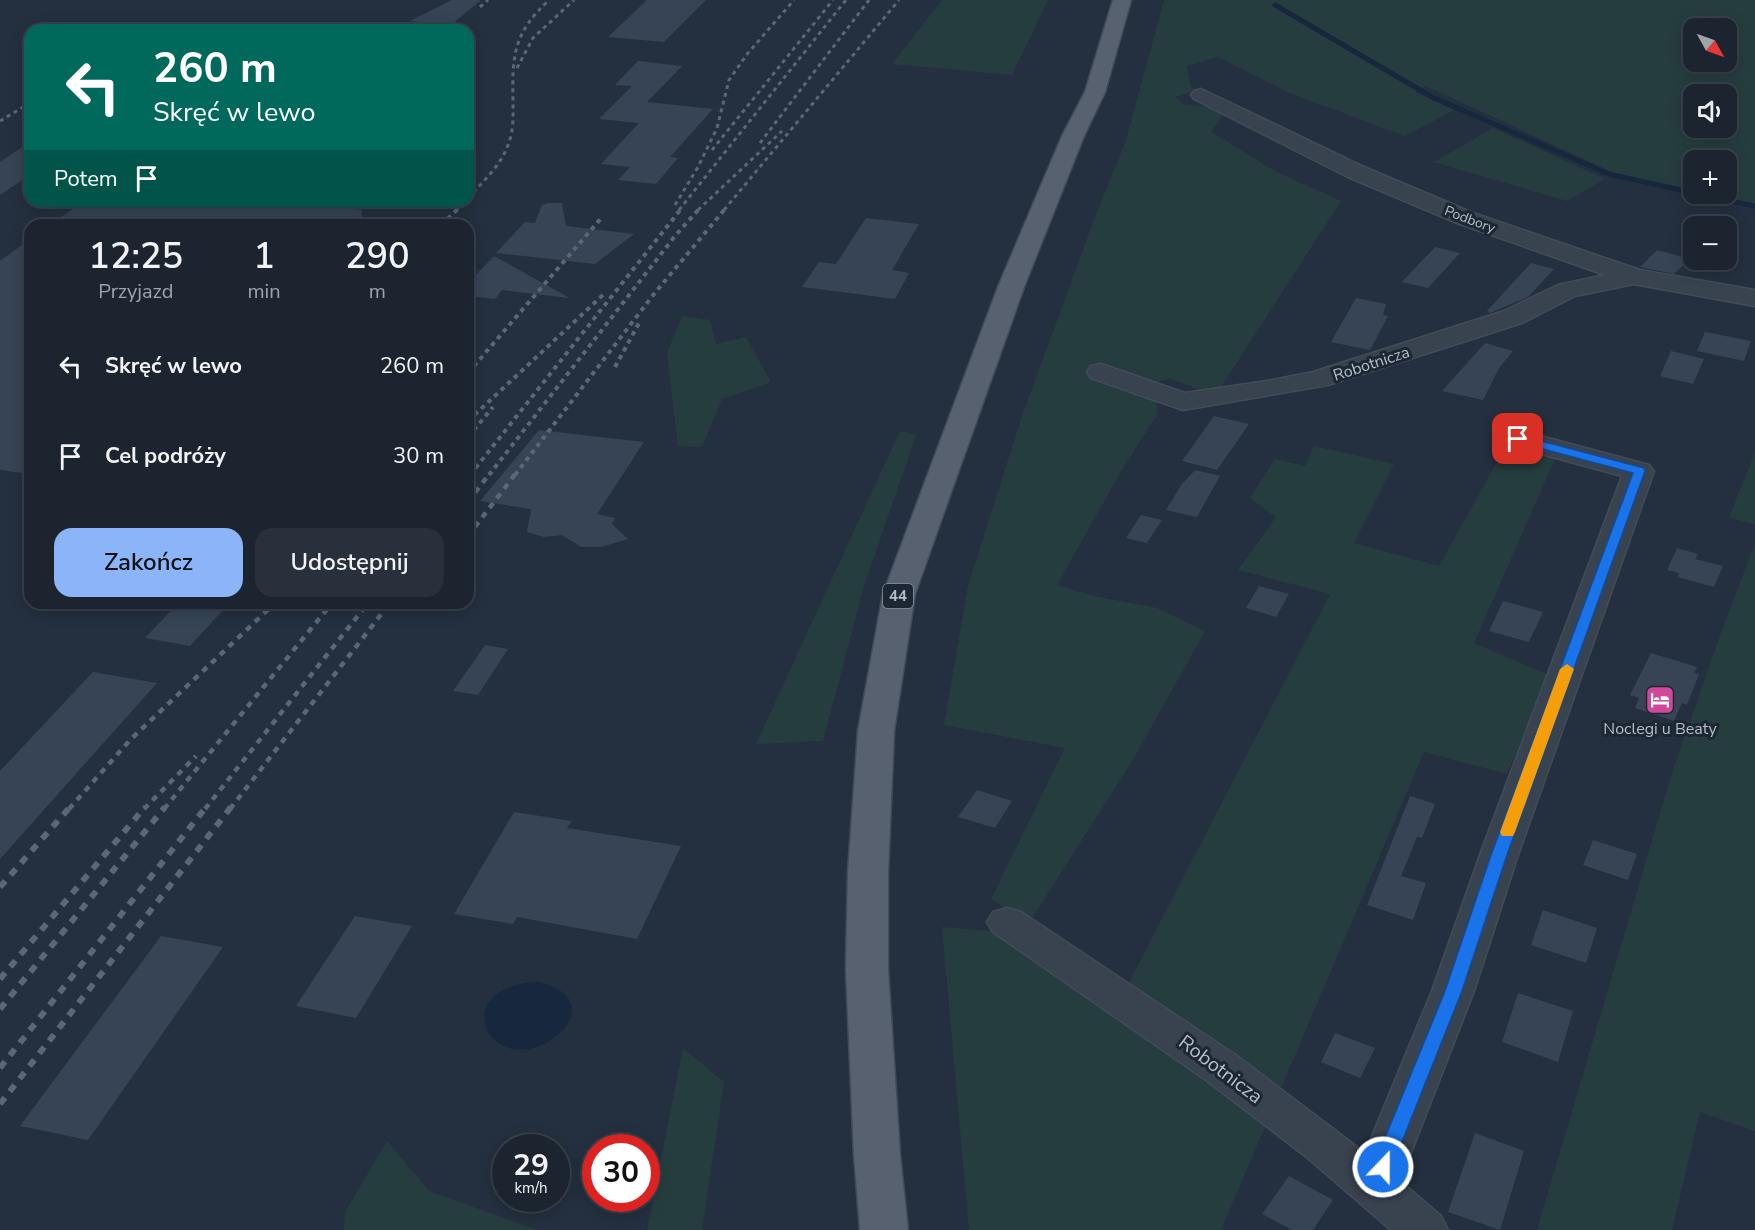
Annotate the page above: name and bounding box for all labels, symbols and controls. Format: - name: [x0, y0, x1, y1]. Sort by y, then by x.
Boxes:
- north arrow: [1683, 18, 1737, 72]
- map controls: [1683, 18, 1737, 270]
- text: 260 m: [153, 40, 277, 97]
- icon: left: [54, 48, 132, 126]
- button: sound: [1683, 84, 1737, 138]
- text: Skręć w lewo: [153, 94, 316, 131]
- button: +: [1683, 150, 1737, 204]
- icon: arrive: [130, 162, 163, 195]
- text: Potem: [54, 164, 118, 194]
- street label: Podbory: [1442, 201, 1499, 238]
- button: −: [1683, 216, 1737, 270]
- text: 12:25: [88, 232, 183, 281]
- text: 1: [253, 232, 275, 281]
- text: 290: [345, 232, 410, 281]
- text: Przyjazd: [98, 278, 173, 305]
- text: min: [248, 278, 281, 305]
- text: m: [369, 278, 386, 305]
- street label: Robotnicza: [1330, 341, 1412, 387]
- icon: left: [54, 350, 87, 383]
- text: Skręć w lewo: [105, 351, 242, 381]
- text: 260 m: [380, 351, 444, 381]
- pin: [1492, 413, 1543, 464]
- icon: arrive: [1501, 422, 1534, 455]
- icon: arrive: [54, 440, 87, 473]
- text: Cel podróży: [105, 441, 226, 471]
- text: 30 m: [393, 441, 444, 471]
- button: Zakończ: [54, 528, 243, 597]
- button: Udostępnij: [255, 528, 444, 597]
- road number: 44: [883, 584, 913, 608]
- hotel icon: Noclegi u Beaty: [1644, 684, 1676, 716]
- place label: Noclegi u Beaty: [1603, 718, 1717, 740]
- street label: Robotnicza: [1173, 1029, 1268, 1110]
- speed limit sign: 30: [582, 1134, 660, 1212]
- position arrow: [1351, 1135, 1415, 1199]
- text: 29: [513, 1145, 549, 1186]
- text: km/h: [514, 1178, 548, 1198]

